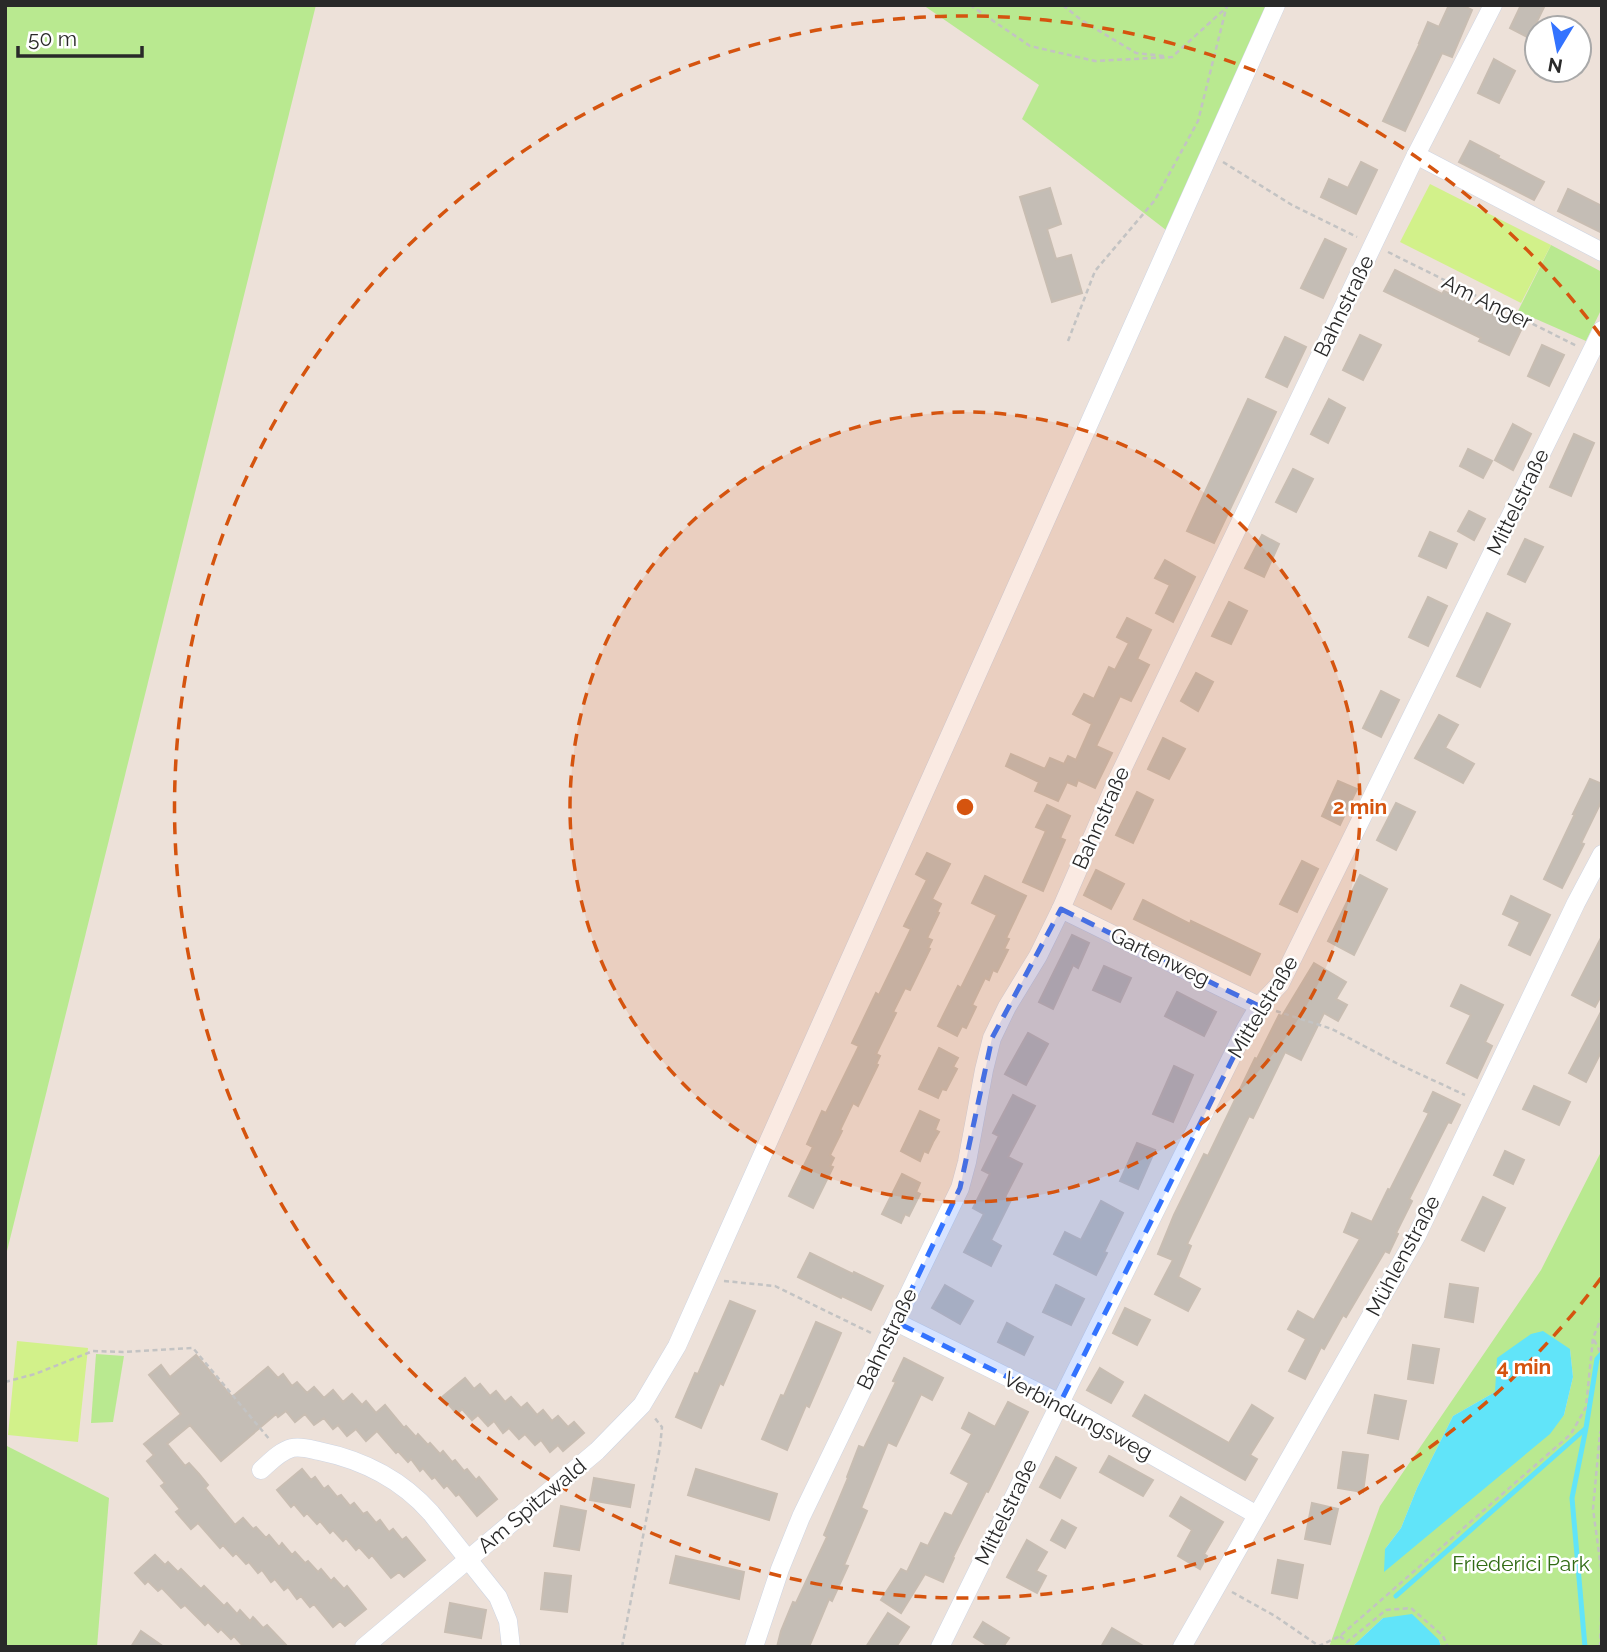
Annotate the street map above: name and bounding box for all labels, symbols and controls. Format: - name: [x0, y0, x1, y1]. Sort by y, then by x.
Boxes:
- scale bar: [18, 14, 142, 58]
- north arrow: [1523, 14, 1593, 84]
- text: 50 m: [28, 26, 77, 51]
- text: N: [1546, 54, 1564, 78]
- street label: Bahnstraße: [1308, 251, 1379, 361]
- street label: Am Anger: [1438, 269, 1537, 334]
- street label: Mittelstraße: [1481, 445, 1554, 559]
- street label: Bahnstraße: [1067, 763, 1134, 873]
- text: 2 min: [1333, 794, 1387, 819]
- centre of rings: [953, 795, 977, 819]
- street label: Gartenweg: [1107, 922, 1214, 991]
- street label: Mittelstraße: [1222, 951, 1303, 1062]
- street label: Mühlenstraße: [1360, 1191, 1445, 1320]
- street label: Bahnstraße: [851, 1284, 922, 1394]
- text: 4 min: [1497, 1354, 1551, 1379]
- street label: Verbindungsweg: [1000, 1366, 1157, 1465]
- street label: Am Spitzwald: [472, 1453, 591, 1558]
- street label: Mittelstraße: [969, 1455, 1042, 1569]
- park label: Friederici Park: [1452, 1551, 1590, 1576]

